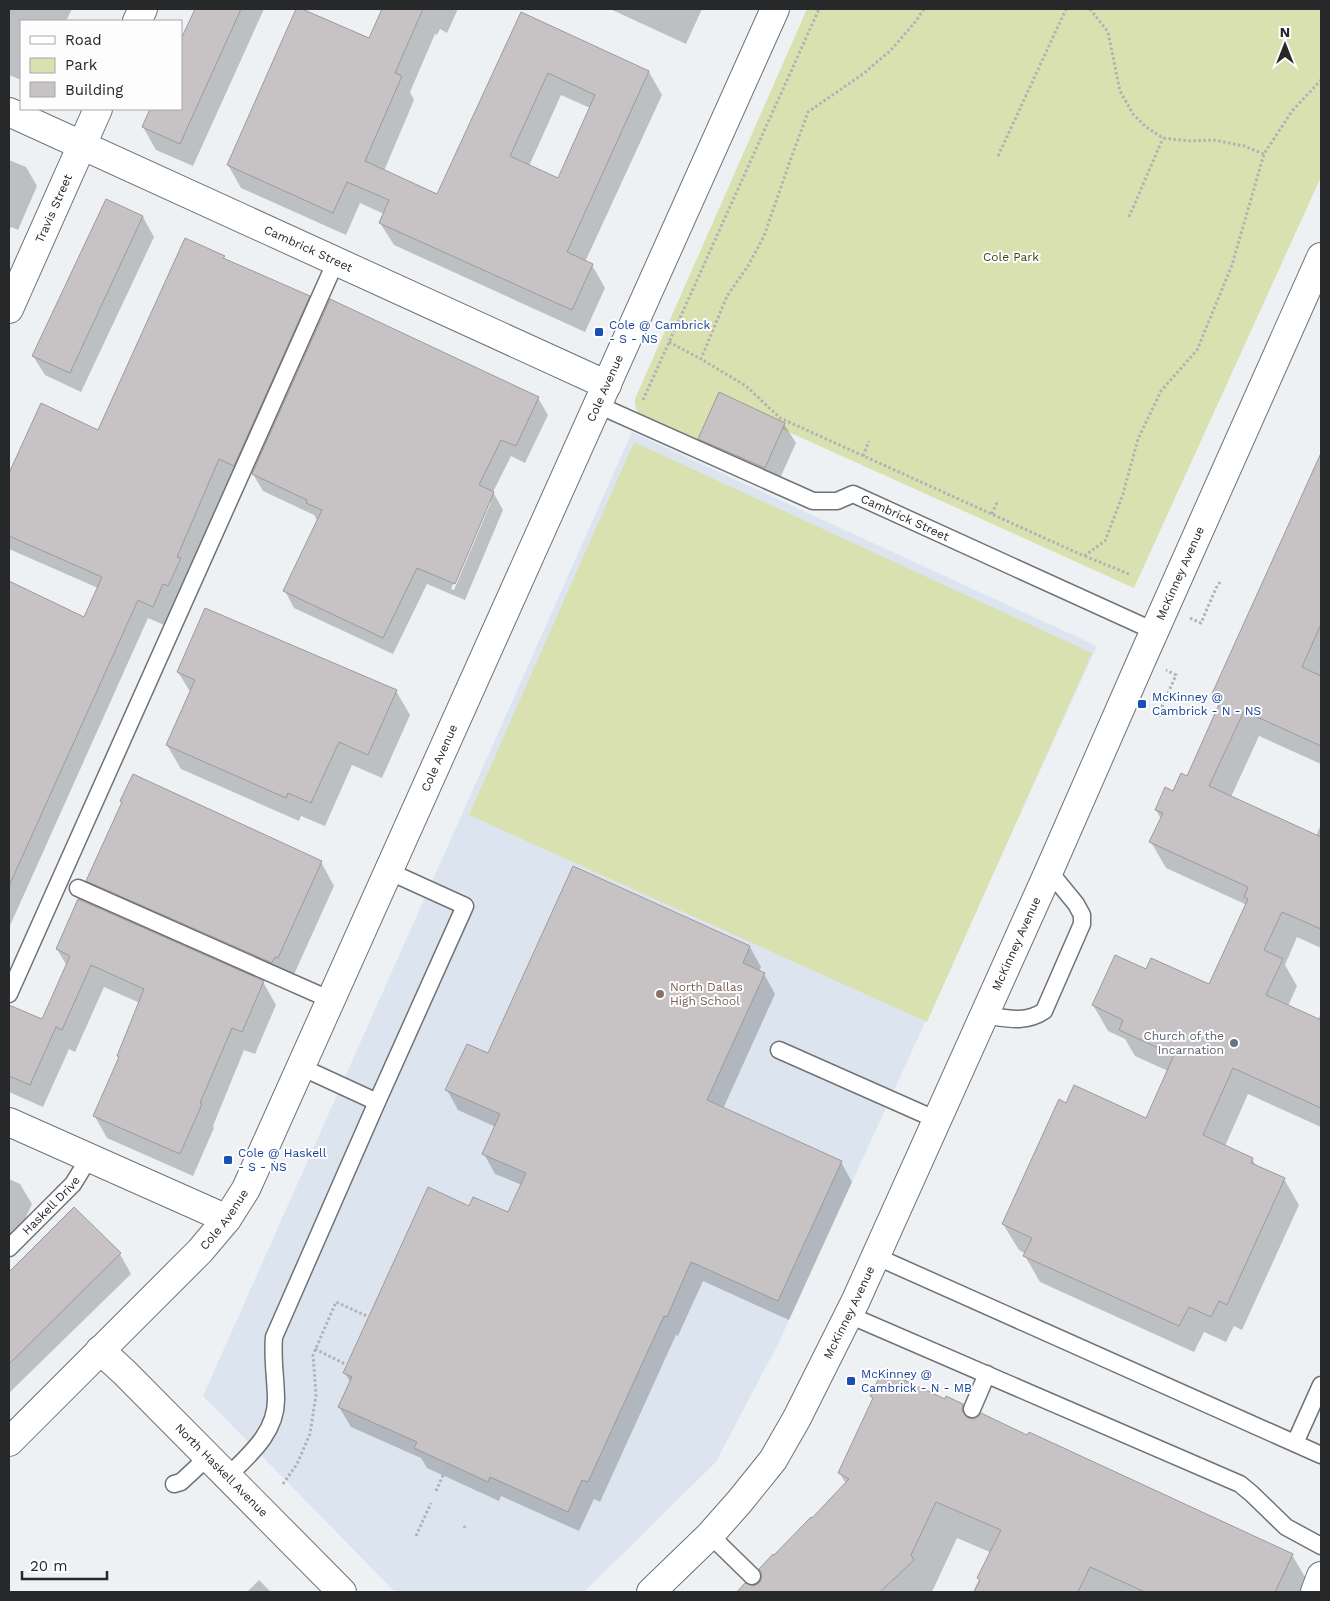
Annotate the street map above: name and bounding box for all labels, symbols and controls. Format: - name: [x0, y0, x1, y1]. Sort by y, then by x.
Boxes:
- legend: [20, 20, 182, 110]
- north arrow: [1260, 20, 1310, 70]
- text: N: [1280, 24, 1290, 40]
- text: Road: [65, 31, 102, 49]
- text: Park: [65, 56, 98, 74]
- text: Building: [65, 81, 123, 99]
- street label: Travis Street: [32, 172, 75, 245]
- street label: Cambrick Street: [262, 222, 355, 275]
- park label: Cole Park: [983, 250, 1039, 264]
- place label: Cole @ Cambrick - S - NS: [609, 318, 711, 346]
- marker: Cole @ Cambrick - S - NS: [593, 326, 605, 338]
- street label: Cole Avenue: [584, 352, 626, 424]
- street label: Cambrick Street: [859, 491, 951, 544]
- street label: McKinney Avenue: [1153, 524, 1207, 623]
- place label: McKinney @ Cambrick - N - NS: [1152, 690, 1261, 718]
- marker: McKinney @ Cambrick - N - NS: [1136, 698, 1148, 710]
- street label: Cole Avenue: [418, 722, 460, 794]
- street label: McKinney Avenue: [989, 894, 1044, 993]
- place label: North Dallas High School: [670, 980, 743, 1008]
- marker: North Dallas High School: [654, 988, 666, 1000]
- place label: Church of the Incarnation: [1143, 1029, 1224, 1057]
- marker: Church of the Incarnation: [1228, 1037, 1240, 1049]
- place label: Cole @ Haskell - S - NS: [238, 1146, 327, 1174]
- marker: Cole @ Haskell - S - NS: [222, 1154, 234, 1166]
- street label: Haskell Drive: [19, 1174, 83, 1238]
- street label: Cole Avenue: [197, 1186, 251, 1253]
- street label: McKinney Avenue: [821, 1264, 877, 1361]
- place label: McKinney @ Cambrick - N - MB: [861, 1367, 972, 1395]
- marker: McKinney @ Cambrick - N - MB: [845, 1375, 857, 1387]
- street label: North Haskell Avenue: [172, 1421, 271, 1520]
- scale bar: [22, 1548, 108, 1580]
- text: 20 m: [30, 1557, 68, 1575]

